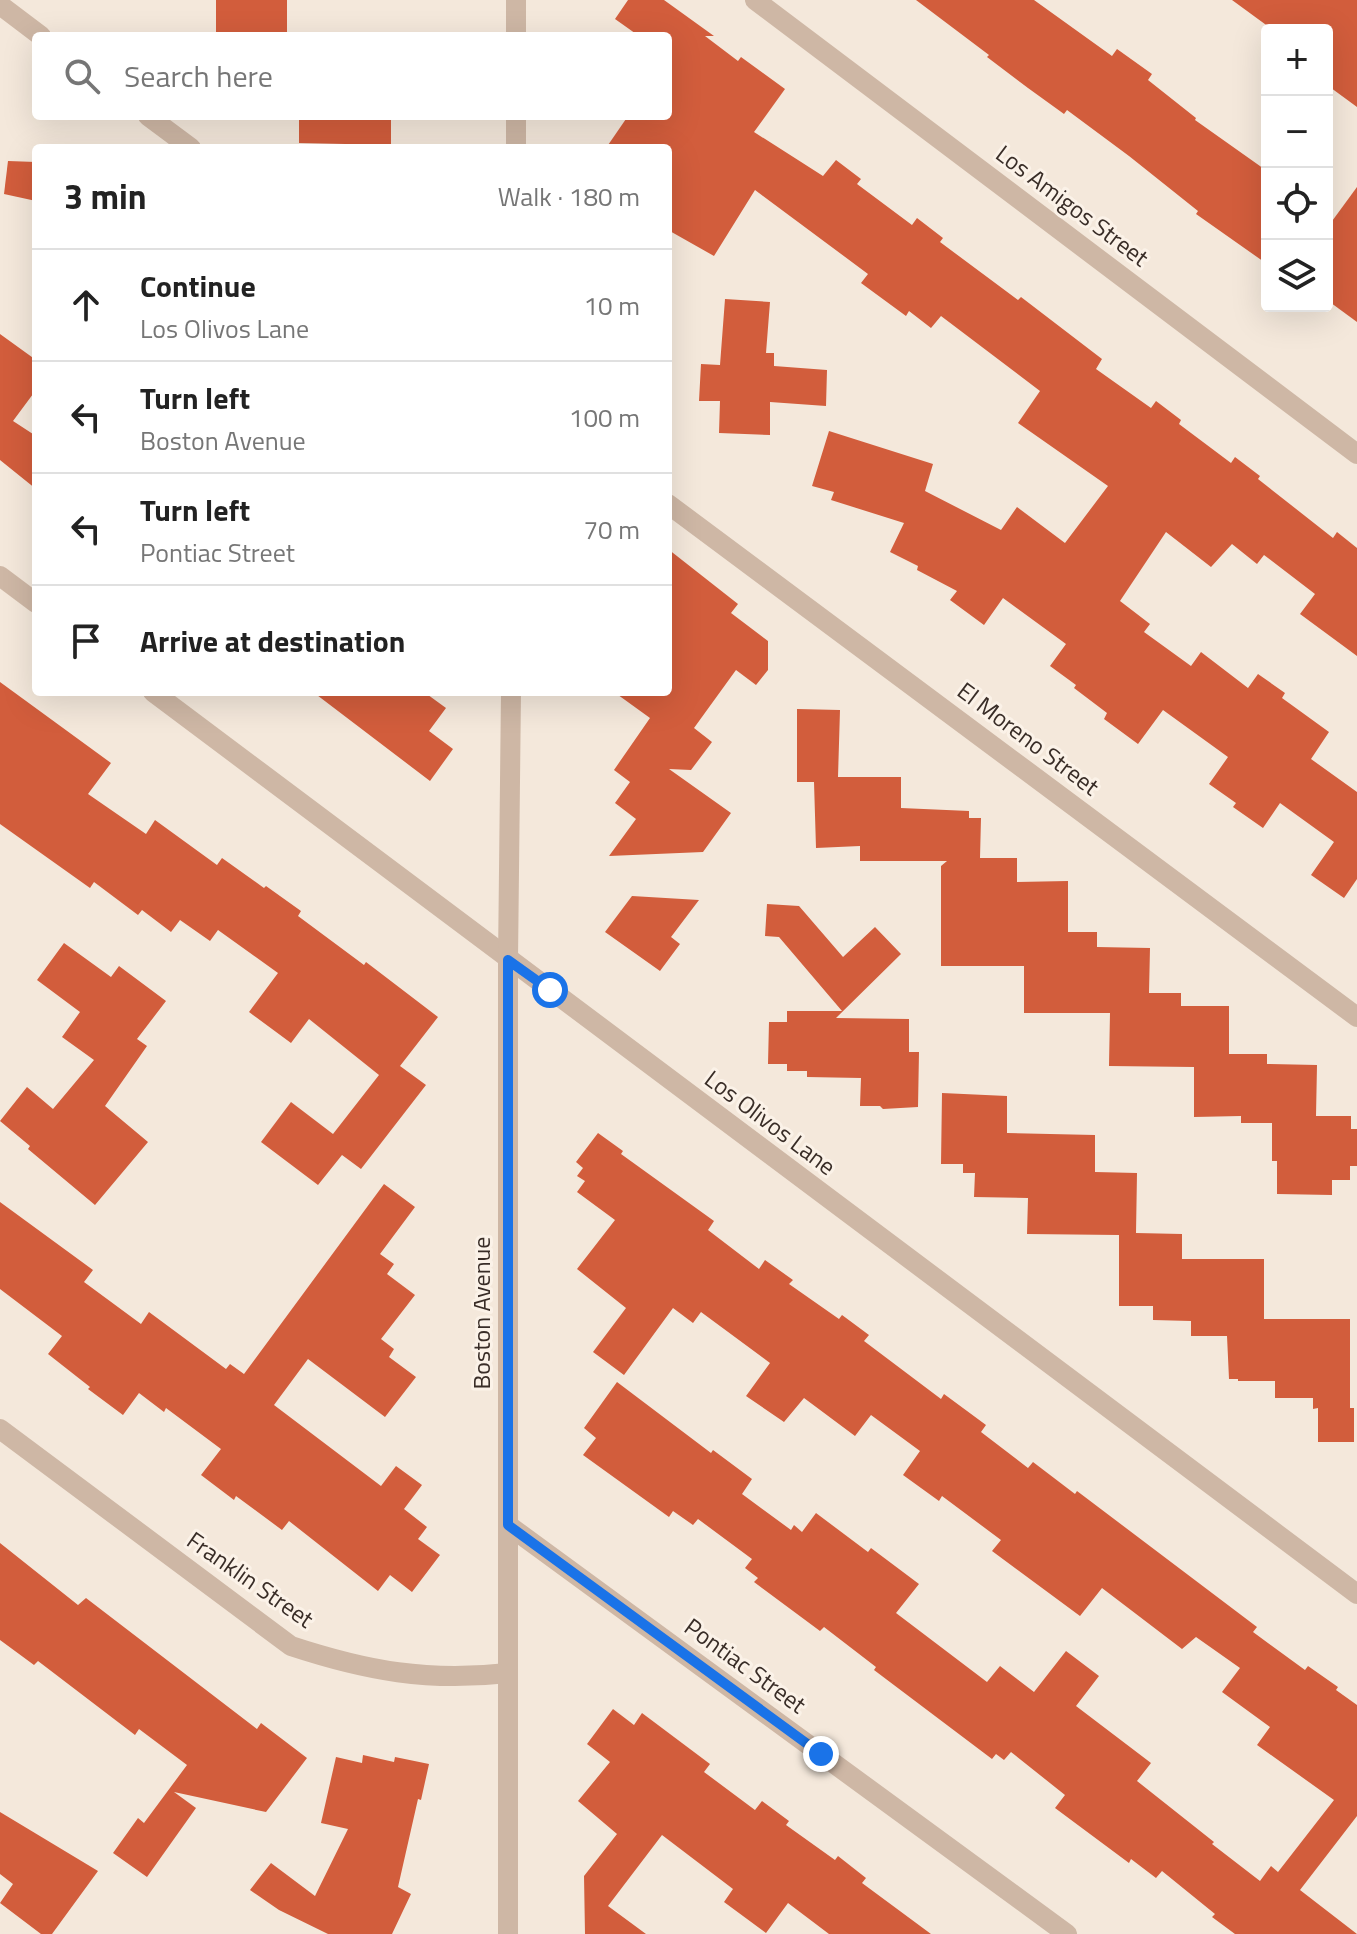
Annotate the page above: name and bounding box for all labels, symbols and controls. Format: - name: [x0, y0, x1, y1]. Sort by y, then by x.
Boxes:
- map controls: [1261, 24, 1333, 312]
- button: +: [1261, 24, 1333, 96]
- search box: [32, 32, 672, 120]
- text: Search here: [124, 53, 273, 99]
- icon: search: [60, 54, 104, 98]
- button: −: [1261, 96, 1333, 168]
- street label: Los Amigos Street: [989, 136, 1157, 275]
- button: locate: [1261, 168, 1333, 240]
- text: 3 min: [64, 170, 147, 222]
- text: Walk · 180 m: [498, 177, 640, 216]
- button: layers: [1261, 240, 1333, 312]
- text: Continue: [140, 263, 256, 309]
- icon: ahead: [64, 283, 108, 327]
- text: 10 m: [583, 286, 640, 325]
- text: Los Olivos Lane: [140, 309, 309, 348]
- text: Turn left: [140, 375, 250, 421]
- icon: left: [64, 395, 108, 439]
- text: 100 m: [569, 398, 640, 437]
- text: Boston Avenue: [140, 421, 306, 460]
- text: Turn left: [140, 487, 250, 533]
- icon: left: [64, 507, 108, 551]
- text: 70 m: [583, 510, 640, 549]
- text: Pontiac Street: [140, 533, 295, 572]
- text: Arrive at destination: [140, 618, 405, 664]
- icon: arrive: [64, 619, 108, 663]
- street label: El Moreno Street: [950, 673, 1108, 804]
- route start: [532, 972, 568, 1008]
- street label: Los Olivos Lane: [697, 1061, 844, 1184]
- street label: Boston Avenue: [463, 1237, 499, 1389]
- street label: Franklin Street: [180, 1522, 322, 1637]
- street label: Pontiac Street: [677, 1609, 814, 1722]
- route end: [803, 1736, 839, 1772]

